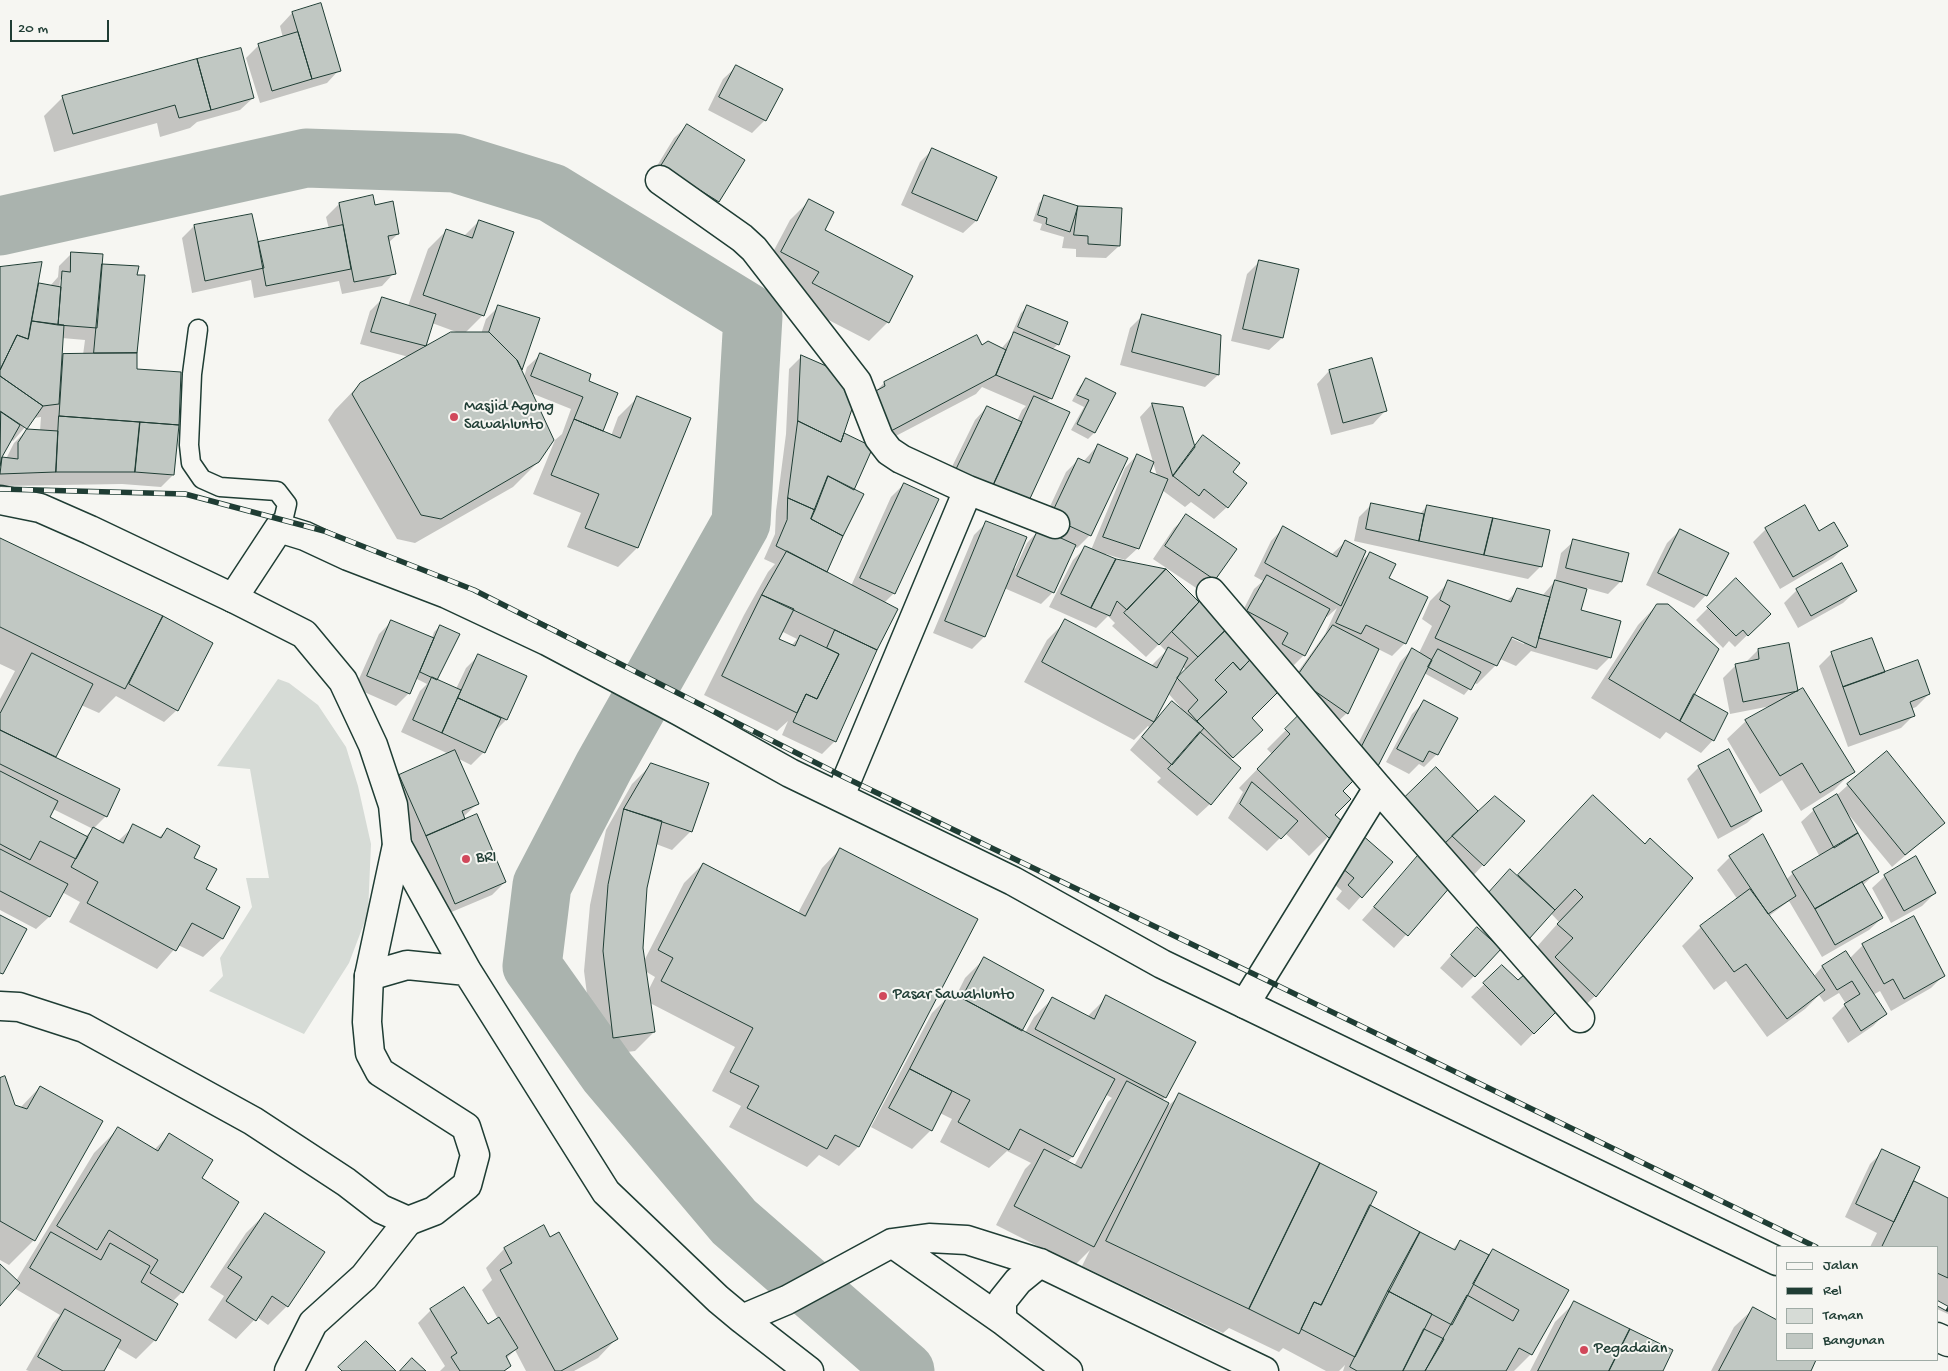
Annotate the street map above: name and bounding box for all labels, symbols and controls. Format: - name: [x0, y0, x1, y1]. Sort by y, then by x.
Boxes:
- scale bar: [12, 10, 111, 42]
- text: 20 m: [18, 20, 48, 38]
- place label: Masjid Agung Sawahlunto: [464, 398, 554, 436]
- marker: Masjid Agung Sawahlunto: [448, 411, 460, 423]
- place label: BRI: [476, 849, 496, 869]
- marker: BRI: [460, 853, 472, 865]
- place label: Pasar Sawahlunto: [893, 986, 1015, 1006]
- marker: Pasar Sawahlunto: [877, 990, 889, 1002]
- legend: [1776, 1246, 1938, 1361]
- text: Jalan: [1823, 1257, 1858, 1275]
- text: Rel: [1823, 1282, 1842, 1300]
- text: Taman: [1823, 1307, 1863, 1325]
- text: Bangunan: [1823, 1332, 1884, 1350]
- place label: Pegadaian: [1594, 1340, 1667, 1360]
- marker: Pegadaian: [1578, 1344, 1590, 1356]

